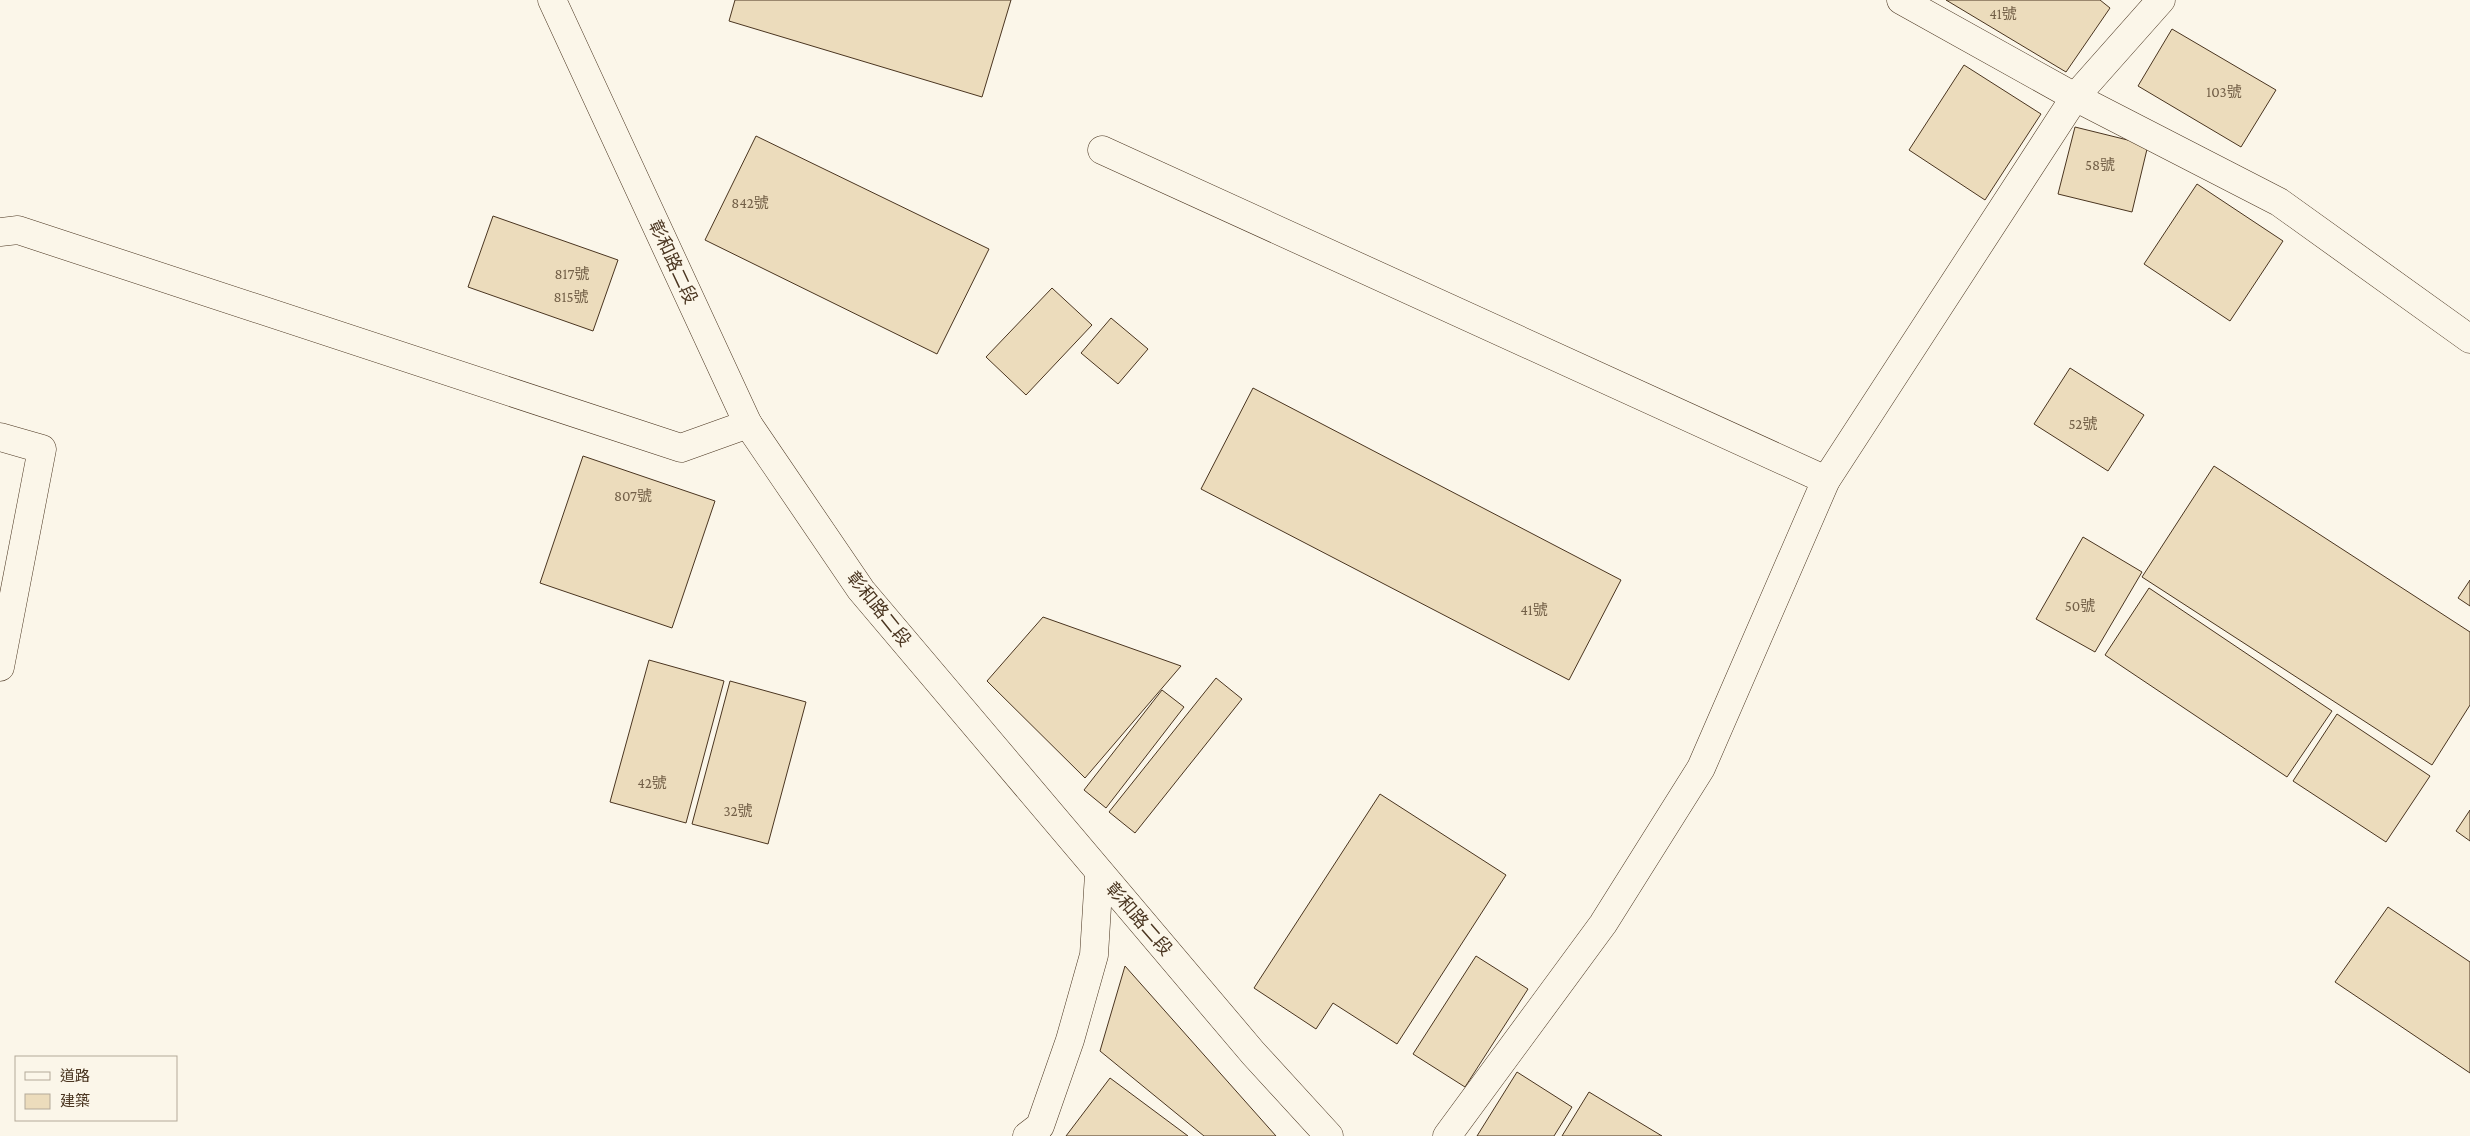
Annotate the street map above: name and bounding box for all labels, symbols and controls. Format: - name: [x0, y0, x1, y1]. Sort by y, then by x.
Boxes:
- house number: 41號: [1989, 6, 2017, 22]
- house number: 103號: [2206, 84, 2242, 100]
- house number: 58號: [2085, 157, 2115, 173]
- house number: 842號: [731, 195, 769, 211]
- street label: 彰和路二段: [645, 217, 701, 307]
- house number: 817號: [555, 266, 589, 282]
- house number: 815號: [553, 289, 589, 305]
- house number: 52號: [2069, 416, 2097, 432]
- house number: 807號: [614, 488, 652, 504]
- street label: 彰和路二段: [843, 568, 915, 650]
- house number: 50號: [2065, 598, 2095, 614]
- house number: 41號: [1520, 602, 1548, 618]
- house number: 42號: [637, 775, 667, 791]
- house number: 32號: [723, 803, 753, 819]
- street label: 彰和路二段: [1102, 878, 1176, 960]
- legend: [15, 1056, 178, 1121]
- text: 道路: [60, 1068, 90, 1084]
- text: 建築: [60, 1093, 90, 1109]

